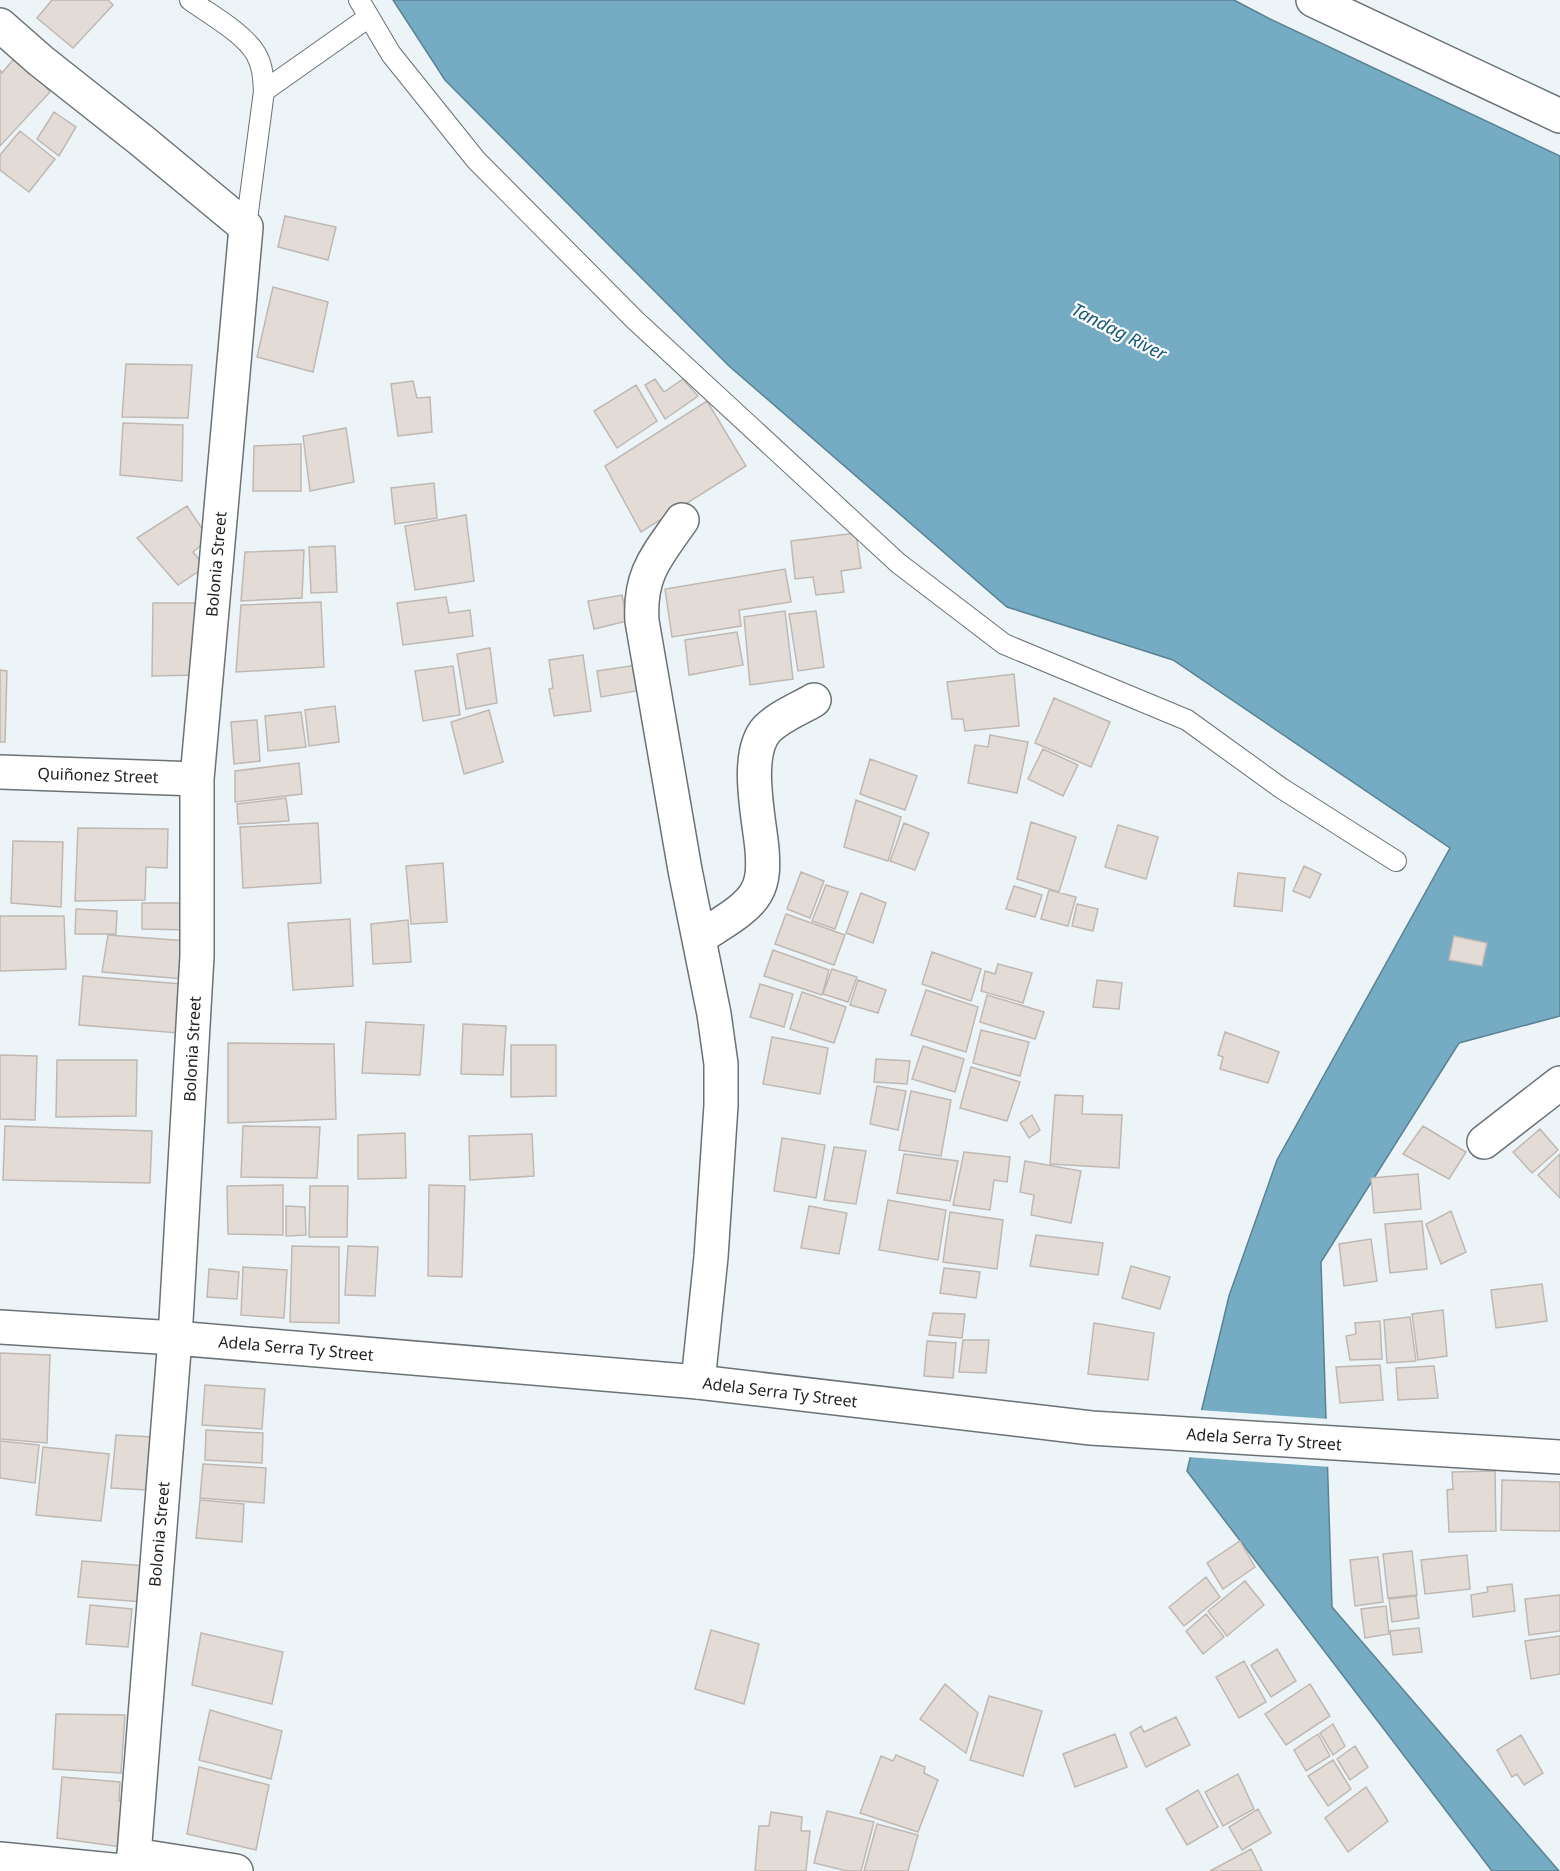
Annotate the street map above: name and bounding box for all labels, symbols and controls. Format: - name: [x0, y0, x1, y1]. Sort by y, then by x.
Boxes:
- water label: Tandag River: [1068, 297, 1172, 366]
- street label: Bolonia Street: [200, 510, 232, 618]
- street label: Quiñonez Street: [37, 762, 159, 788]
- street label: Bolonia Street: [178, 995, 206, 1102]
- street label: Adela Serra Ty Street: [217, 1330, 375, 1366]
- street label: Adela Serra Ty Street: [701, 1372, 859, 1412]
- street label: Adela Serra Ty Street: [1186, 1423, 1343, 1455]
- street label: Bolonia Street: [143, 1480, 175, 1588]

